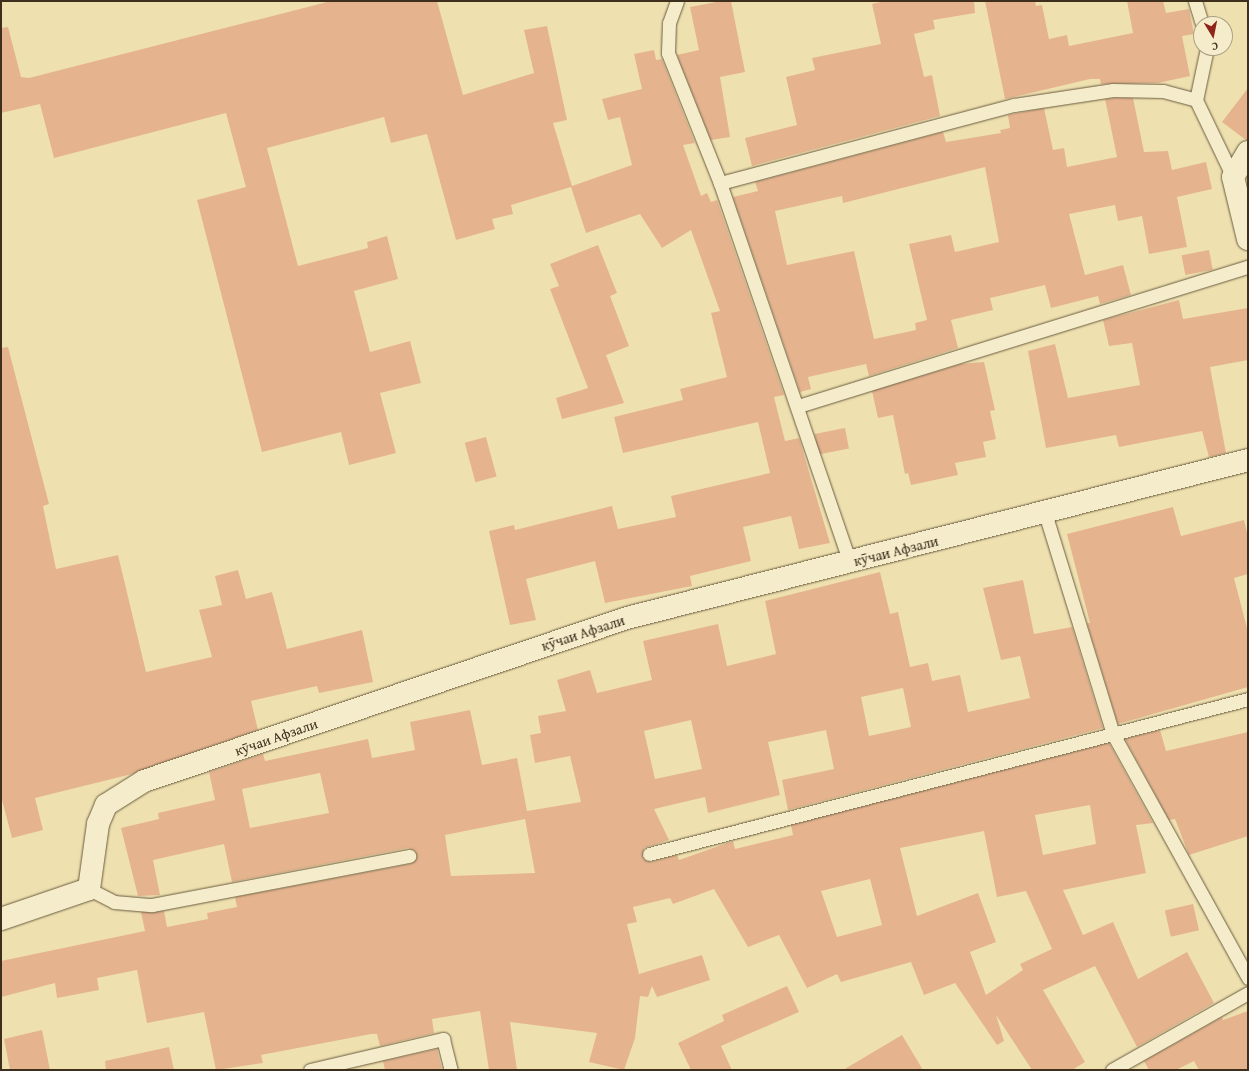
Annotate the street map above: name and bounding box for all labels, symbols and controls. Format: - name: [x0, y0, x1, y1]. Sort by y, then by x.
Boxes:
- north arrow: [1193, 16, 1233, 56]
- text: С: [1210, 38, 1219, 55]
- street label: кӯчаи Афзали: [852, 532, 940, 570]
- street label: кӯчаи Афзали: [539, 612, 627, 654]
- street label: кӯчаи Афзали: [232, 715, 320, 759]

